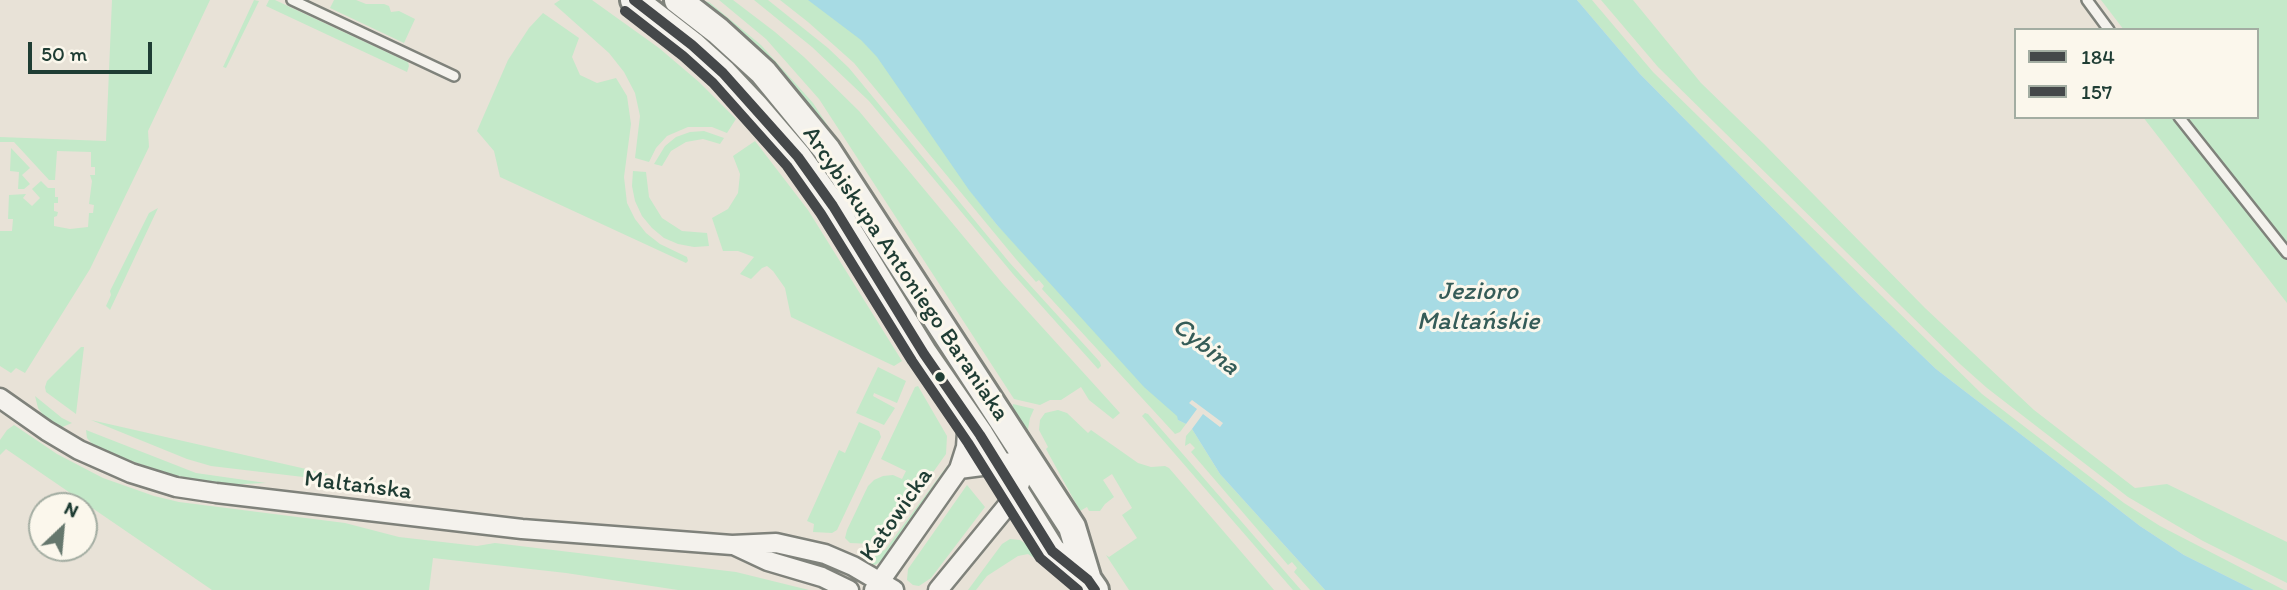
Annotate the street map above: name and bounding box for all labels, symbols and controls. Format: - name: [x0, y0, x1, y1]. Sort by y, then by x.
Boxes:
- scale bar: [32, 28, 156, 72]
- legend: [2014, 28, 2259, 119]
- text: 50 m: [41, 41, 87, 66]
- text: 184: [2081, 44, 2115, 69]
- text: 157: [2081, 79, 2112, 104]
- street label: Arcybiskupa Antoniego Baraniaka: [795, 121, 1015, 427]
- water label: Jezioro Maltańskie: [1417, 276, 1539, 338]
- water label: Cybina: [1165, 311, 1245, 383]
- unlabelled marker: [933, 370, 947, 384]
- street label: Katowicka: [854, 463, 940, 567]
- street label: Maltańska: [303, 465, 413, 507]
- north arrow: [28, 492, 98, 562]
- text: N: [61, 496, 82, 523]

